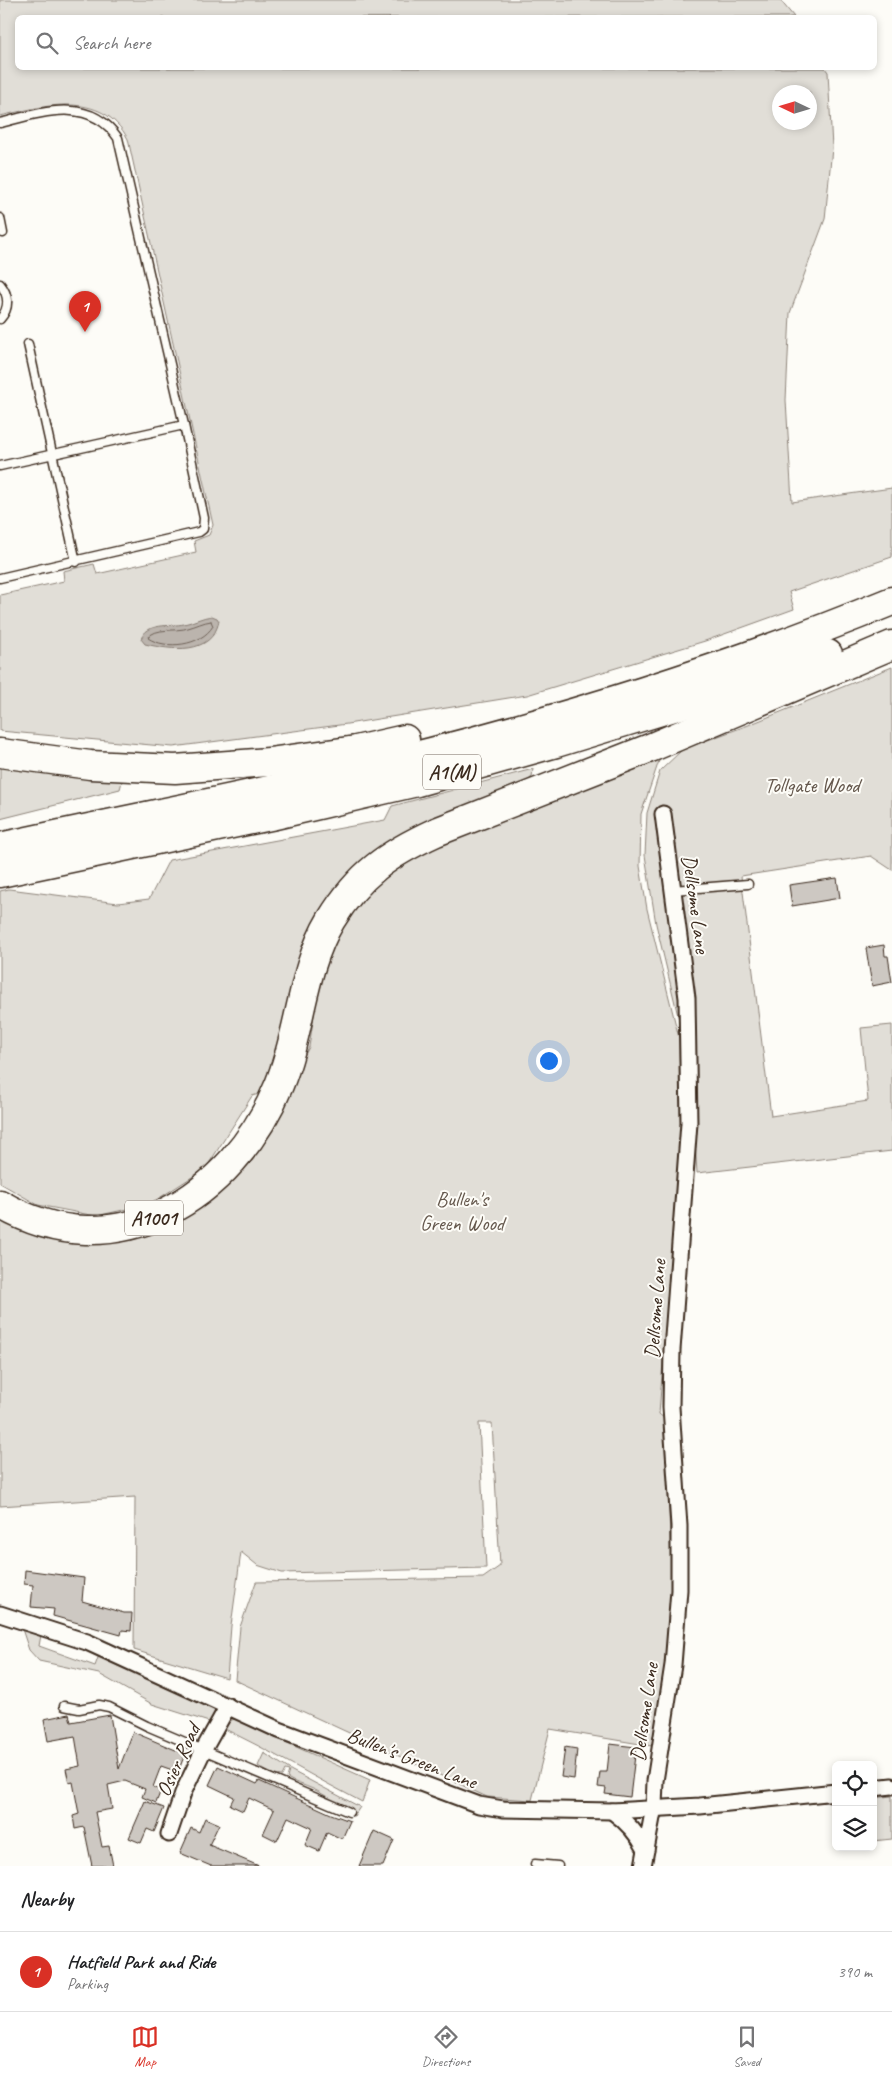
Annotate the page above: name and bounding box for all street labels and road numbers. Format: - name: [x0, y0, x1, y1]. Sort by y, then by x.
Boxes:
- road number: A1(M): [423, 754, 481, 790]
- street label: Dellsome Lane: [676, 853, 716, 956]
- road number: A1001: [125, 1200, 183, 1236]
- street label: Dellsome Lane: [639, 1257, 672, 1359]
- street label: Dellsome Lane: [624, 1660, 664, 1763]
- street label: Osier Road: [150, 1717, 207, 1800]
- street label: Bullen's Green Lane: [343, 1721, 483, 1795]

